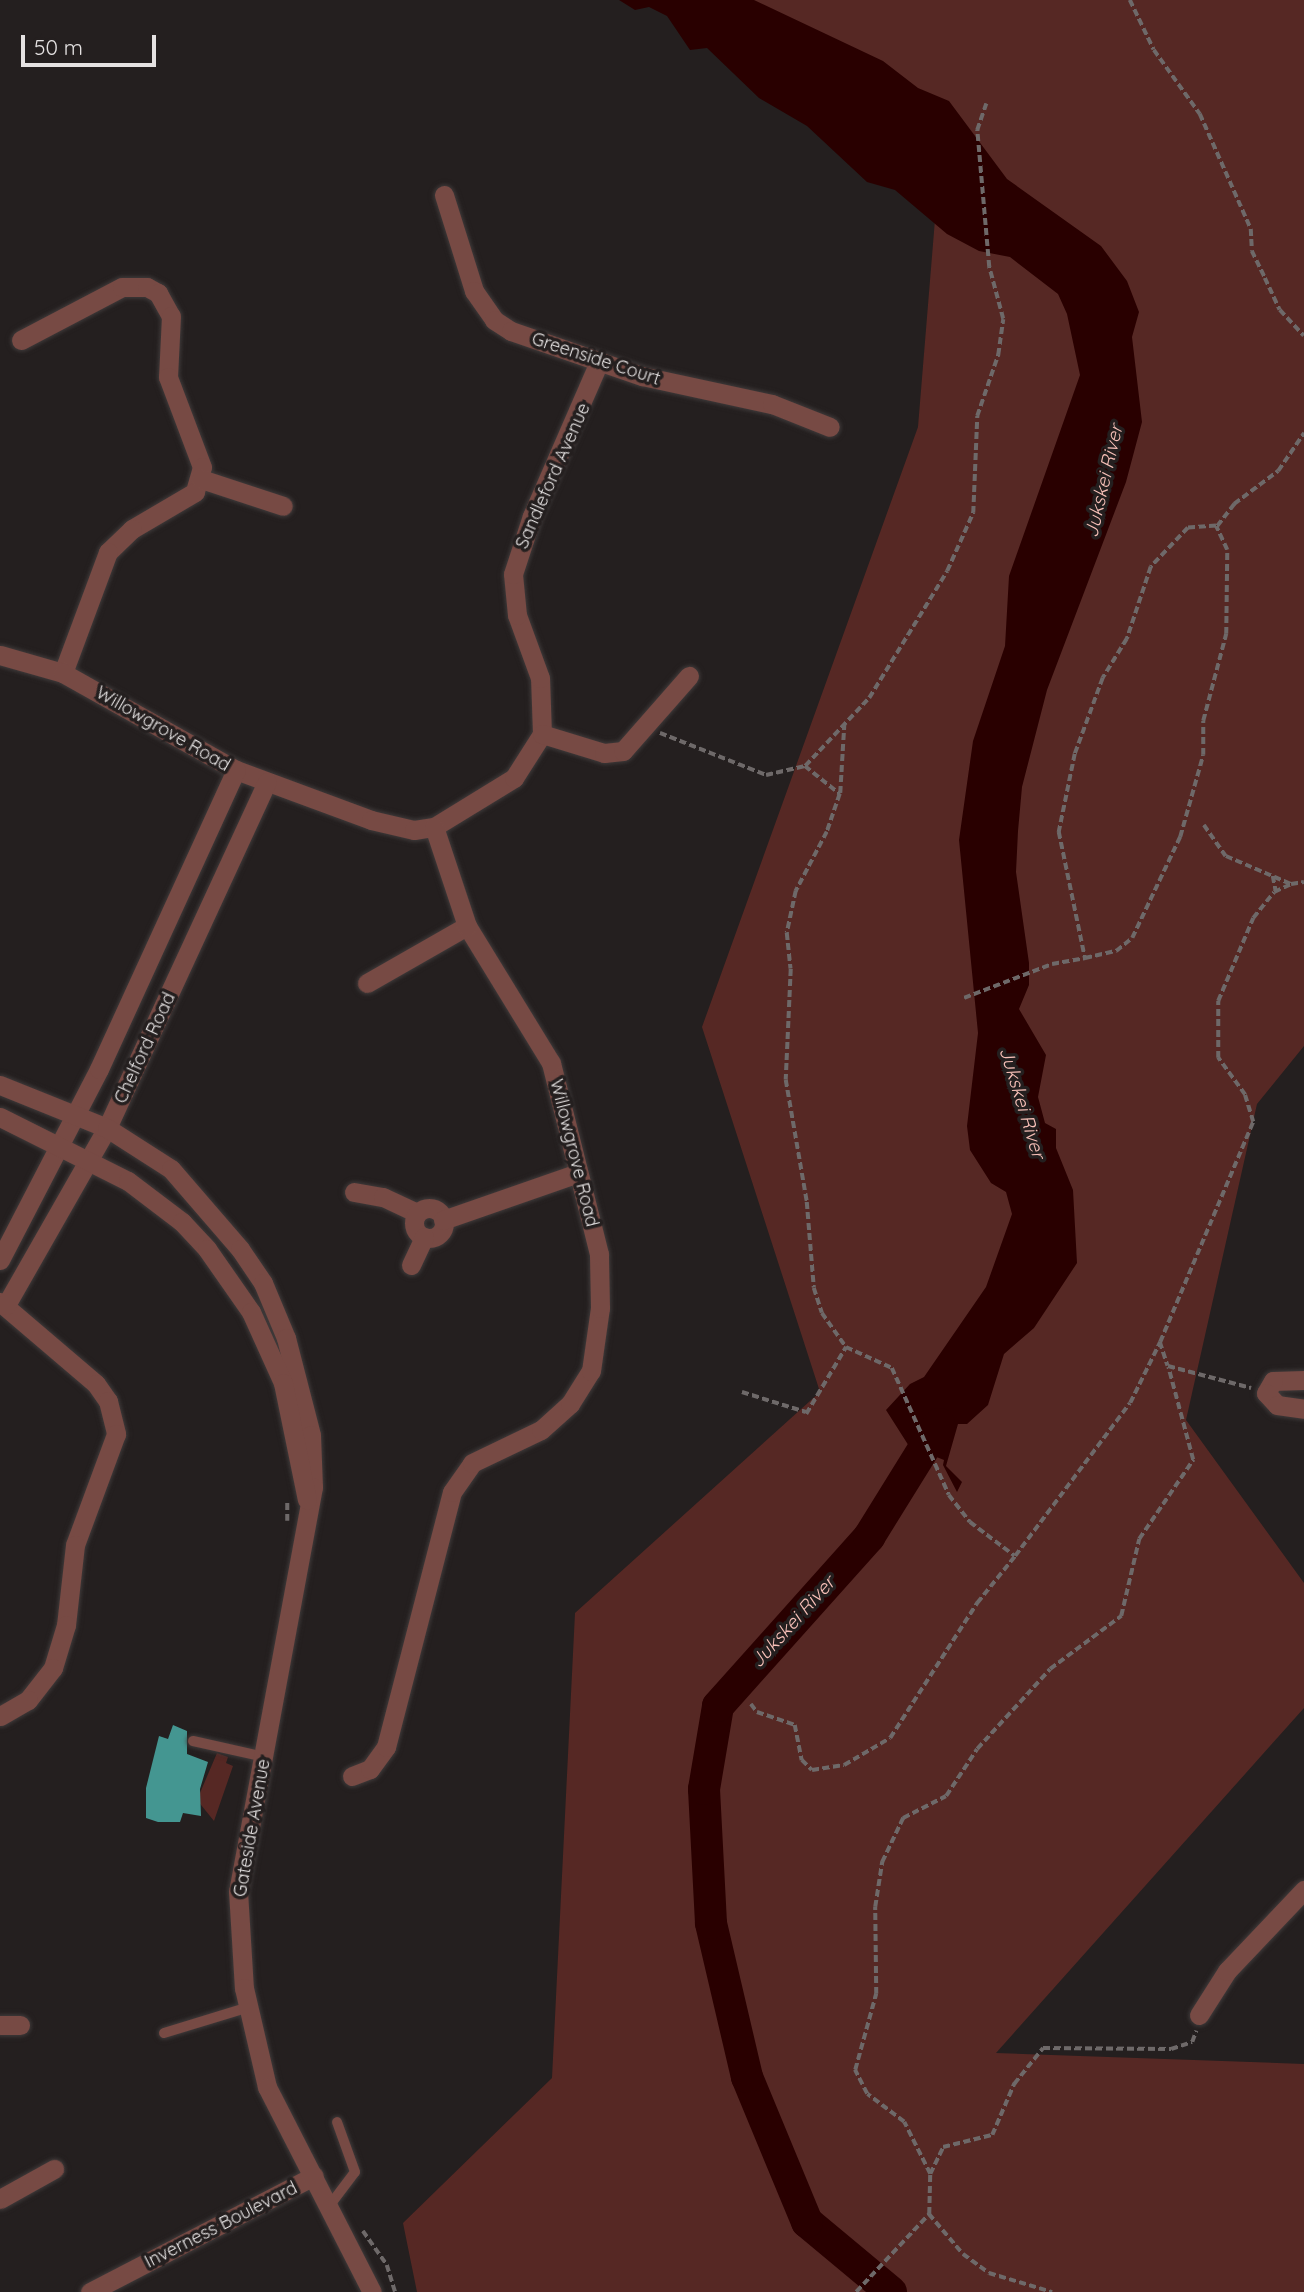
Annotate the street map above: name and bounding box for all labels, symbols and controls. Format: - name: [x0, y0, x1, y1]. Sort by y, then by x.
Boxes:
- scale bar: [24, 21, 159, 65]
- text: 50 m: [34, 34, 83, 60]
- street label: Greenside Court: [529, 328, 663, 390]
- street label: Sandleford Avenue: [511, 400, 595, 552]
- water label: Jukskei River: [1080, 422, 1128, 540]
- street label: Willowgrove Road: [92, 682, 234, 776]
- street label: Chelford Road: [110, 989, 180, 1107]
- water label: Jukskei River: [994, 1045, 1050, 1161]
- street label: Willowgrove Road: [545, 1077, 603, 1229]
- water label: Jukskei River: [746, 1572, 840, 1672]
- street label: Gateside Avenue: [229, 1757, 275, 1899]
- street label: Inverness Boulevard: [141, 2177, 301, 2273]

